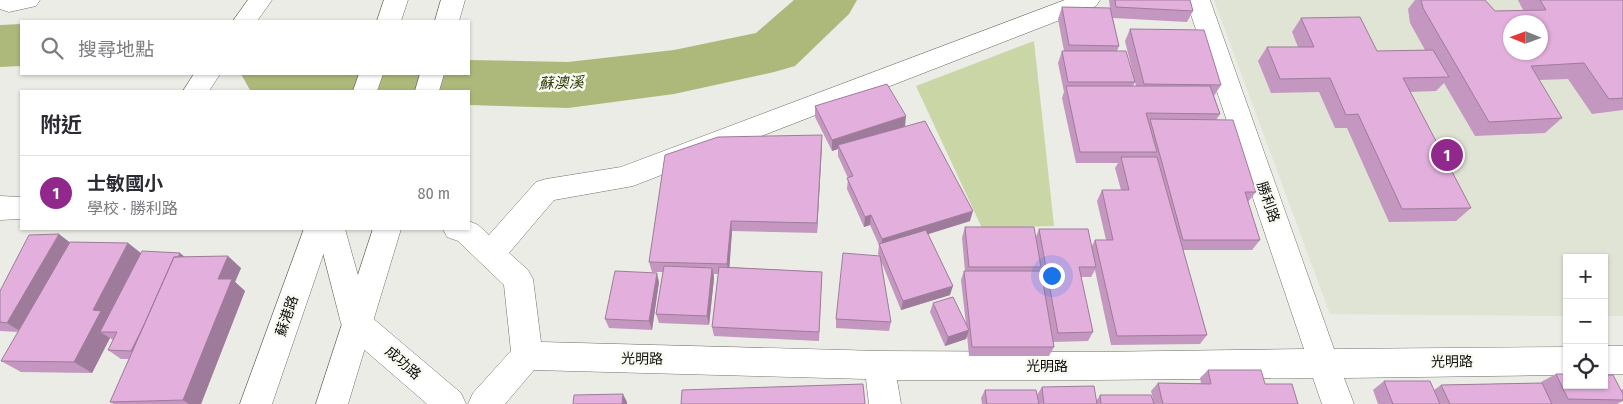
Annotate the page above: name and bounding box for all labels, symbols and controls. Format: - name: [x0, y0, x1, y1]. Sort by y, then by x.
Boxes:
- north arrow: [1503, 15, 1548, 60]
- search box: [20, 20, 470, 75]
- icon: search: [38, 34, 66, 62]
- text: 搜尋地點: [78, 38, 154, 61]
- water label: 蘇澳溪: [538, 73, 586, 93]
- text: 附近: [40, 112, 82, 138]
- pin: 1: [1431, 136, 1463, 174]
- text: 士敏國小: [87, 172, 163, 195]
- street label: 勝利路: [1253, 179, 1283, 225]
- text: 1: [53, 184, 59, 203]
- text: 80 m: [418, 184, 450, 203]
- text: 學校 · 勝利路: [87, 199, 178, 218]
- map controls: [1563, 254, 1608, 389]
- button: +: [1563, 254, 1608, 299]
- your location: [1039, 263, 1065, 289]
- street label: 蘇港路: [272, 293, 302, 339]
- button: −: [1563, 299, 1608, 344]
- street label: 成功路: [382, 343, 424, 383]
- button: locate: [1563, 344, 1608, 389]
- street label: 光明路: [621, 350, 663, 368]
- street label: 光明路: [1431, 353, 1473, 371]
- street label: 光明路: [1026, 358, 1068, 375]

